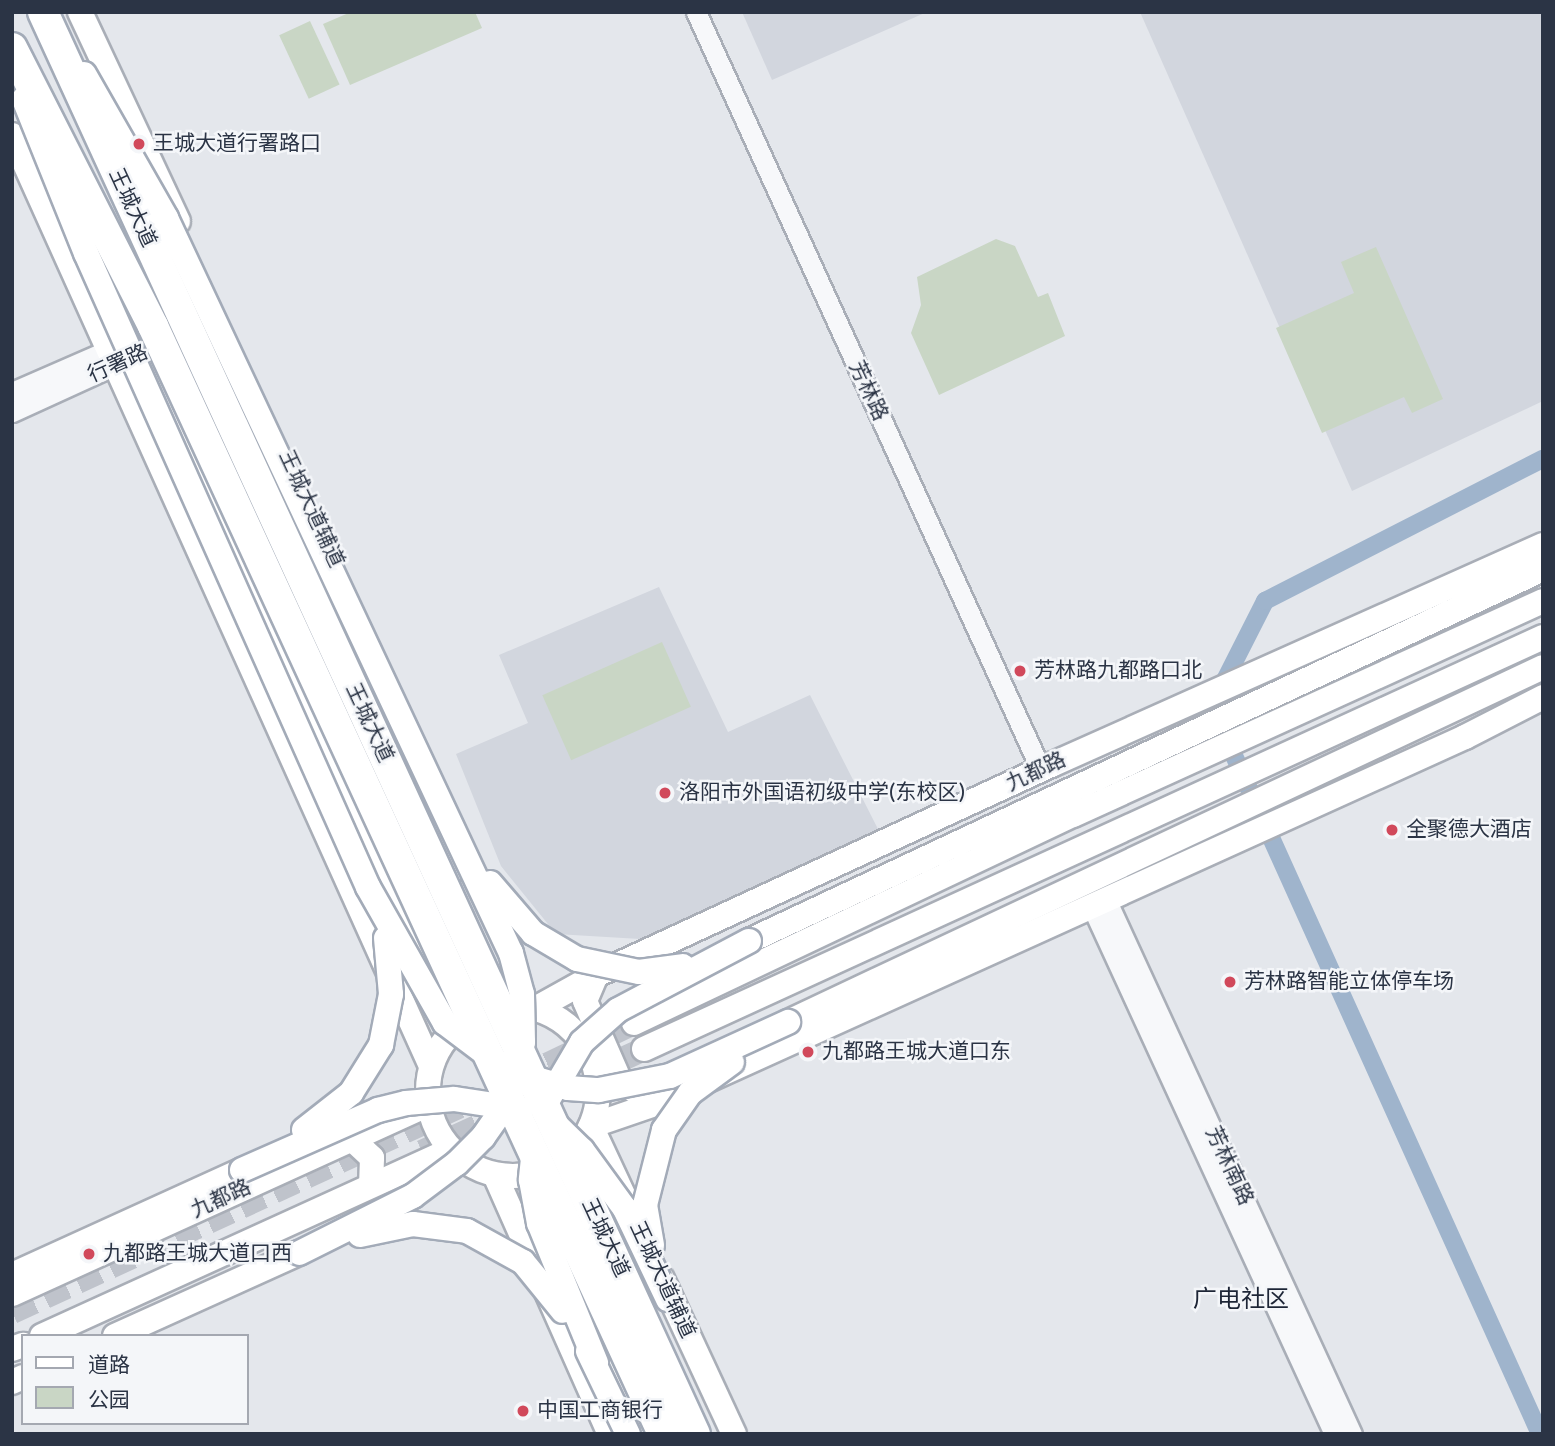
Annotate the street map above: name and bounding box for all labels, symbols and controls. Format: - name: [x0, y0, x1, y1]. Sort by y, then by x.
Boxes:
- place label: 王城大道行署路口: [153, 131, 321, 157]
- marker: 王城大道行署路口: [131, 136, 147, 152]
- street label: 王城大道: [103, 165, 161, 251]
- street label: 行署路: [84, 340, 152, 388]
- street label: 芳林路: [843, 357, 893, 425]
- street label: 王城大道辅道: [273, 447, 349, 571]
- place label: 芳林路九都路口北: [1034, 658, 1202, 684]
- marker: 芳林路九都路口北: [1012, 663, 1028, 679]
- street label: 王城大道: [340, 680, 398, 766]
- street label: 九都路: [1002, 747, 1070, 797]
- place label: 洛阳市外国语初级中学(东校区): [679, 780, 965, 806]
- marker: 洛阳市外国语初级中学(东校区): [657, 785, 673, 801]
- place label: 全聚德大酒店: [1406, 817, 1532, 843]
- marker: 全聚德大酒店: [1384, 822, 1400, 838]
- place label: 芳林路智能立体停车场: [1244, 969, 1454, 995]
- marker: 芳林路智能立体停车场: [1222, 974, 1238, 990]
- place label: 九都路王城大道口东: [822, 1039, 1011, 1065]
- marker: 九都路王城大道口东: [800, 1044, 816, 1060]
- street label: 芳林南路: [1200, 1123, 1258, 1209]
- street label: 九都路: [187, 1175, 255, 1223]
- street label: 王城大道: [576, 1195, 634, 1281]
- street label: 王城大道辅道: [624, 1218, 700, 1342]
- place label: 九都路王城大道口西: [103, 1241, 292, 1267]
- marker: 九都路王城大道口西: [81, 1246, 97, 1262]
- district label: 广电社区: [1193, 1286, 1289, 1314]
- legend: [21, 1334, 248, 1425]
- text: 道路: [88, 1353, 130, 1378]
- text: 公园: [88, 1388, 130, 1413]
- place label: 中国工商银行: [537, 1398, 663, 1424]
- marker: 中国工商银行: [515, 1403, 531, 1419]

